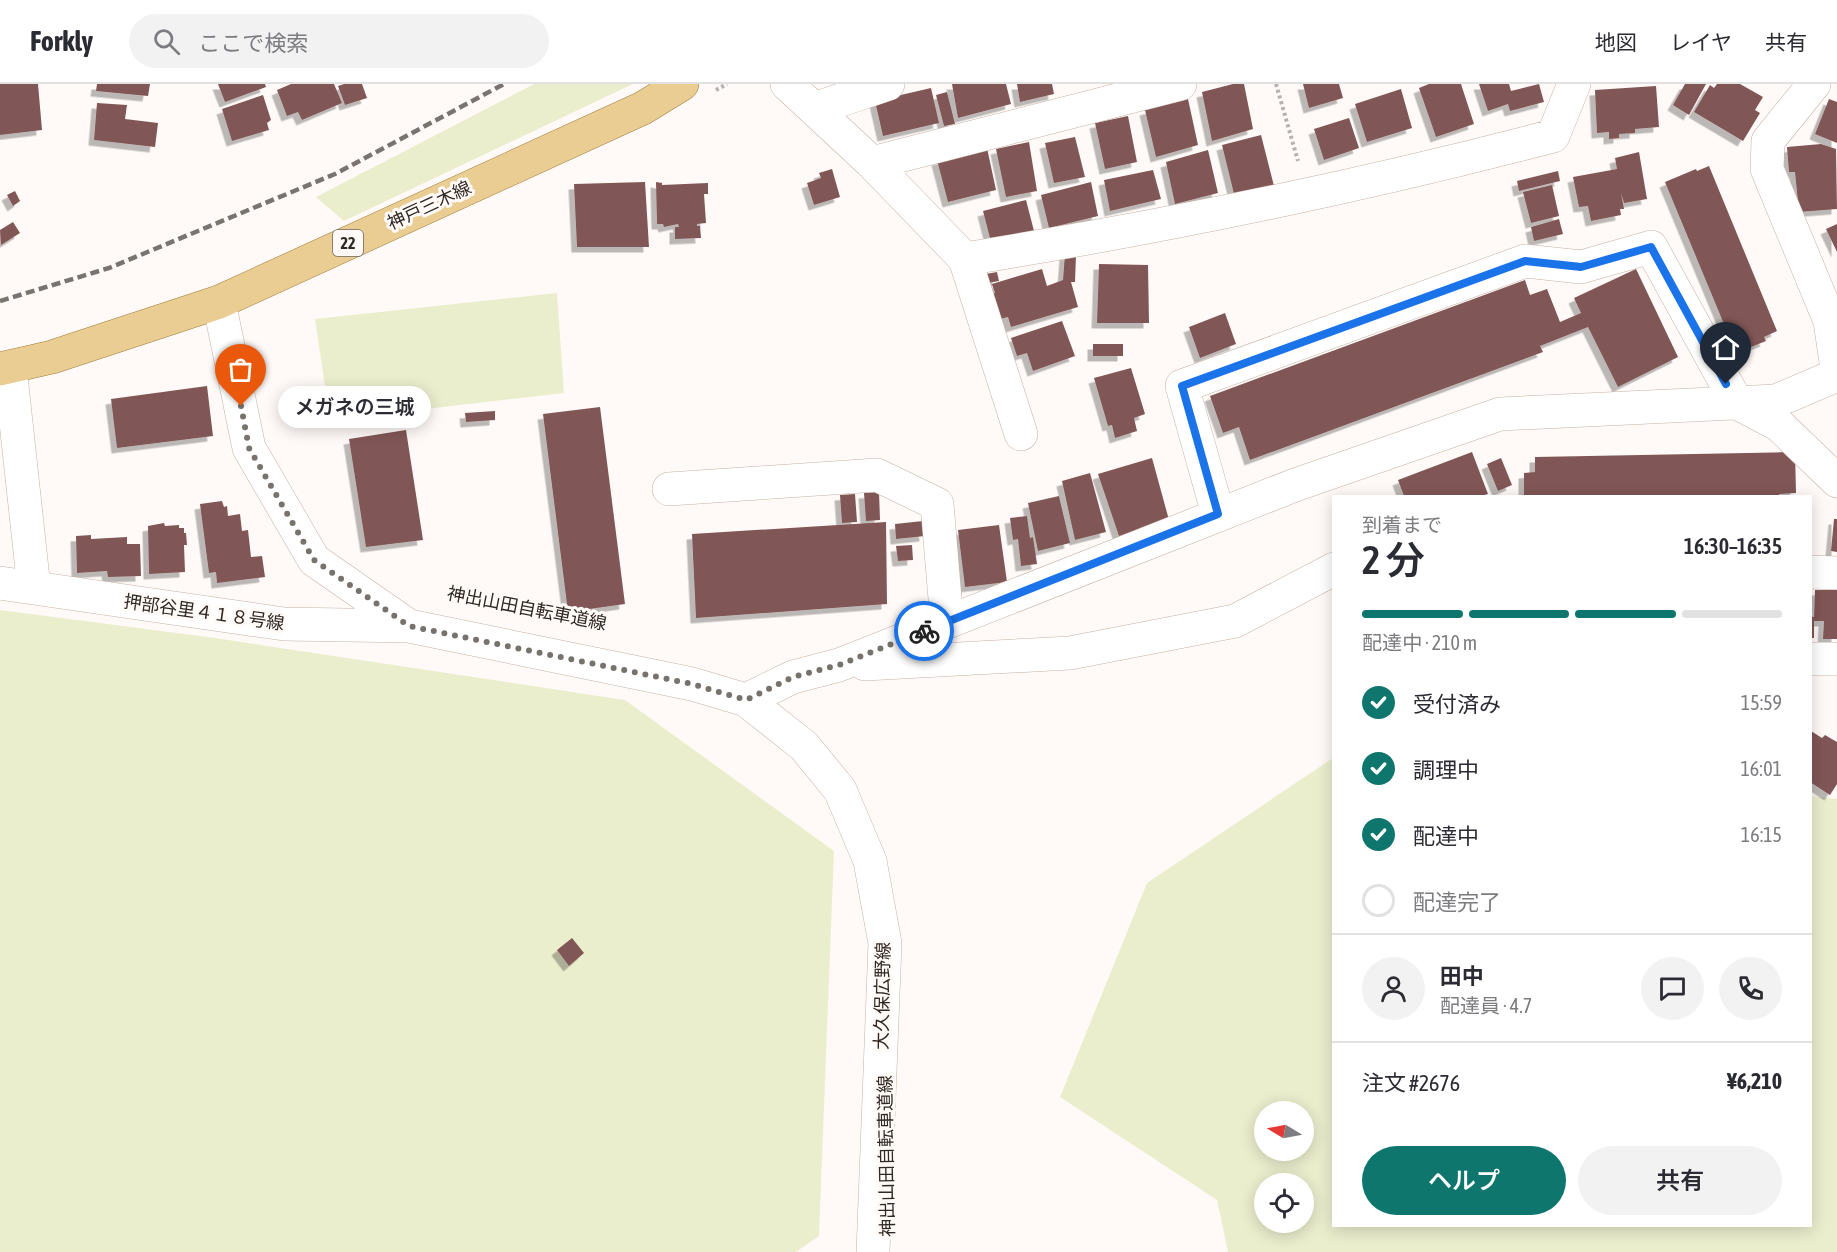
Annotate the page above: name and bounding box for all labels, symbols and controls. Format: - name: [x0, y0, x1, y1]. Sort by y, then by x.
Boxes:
- search box: [129, 14, 549, 68]
- text: Forkly: [30, 25, 93, 57]
- icon: search: [150, 25, 183, 58]
- text: ここで検索: [198, 30, 308, 56]
- text: 地図: [1595, 30, 1637, 54]
- text: レイヤ: [1670, 30, 1732, 54]
- text: 共有: [1765, 30, 1807, 54]
- street label: 神戸三木線: [384, 176, 474, 234]
- road number: 22: [333, 230, 363, 256]
- pin: [1700, 322, 1751, 384]
- icon: home: [1709, 331, 1742, 364]
- pin: [215, 344, 266, 406]
- icon: bag: [224, 353, 257, 386]
- callout: メガネの三城: [277, 385, 430, 427]
- text: メガネの三城: [295, 395, 415, 418]
- text: 到着まで: [1362, 513, 1442, 536]
- text: 16:30–16:35: [1684, 533, 1782, 559]
- text: 2 分: [1362, 538, 1425, 582]
- street label: 神出山田自転車道線: [445, 582, 609, 634]
- street label: 押部谷里４１８号線: [122, 590, 286, 634]
- courier: [894, 601, 954, 661]
- icon: bike: [908, 615, 941, 648]
- text: 配達中 · 210 m: [1362, 631, 1477, 654]
- icon: check: [1362, 686, 1395, 719]
- text: 受付済み: [1413, 691, 1501, 717]
- text: 15:59: [1741, 691, 1782, 714]
- icon: check: [1362, 752, 1395, 785]
- text: 調理中: [1413, 757, 1479, 783]
- text: 16:01: [1740, 757, 1782, 780]
- icon: check: [1362, 818, 1395, 851]
- text: 配達中: [1413, 823, 1479, 849]
- text: 16:15: [1741, 823, 1782, 846]
- text: 配達完了: [1413, 889, 1501, 915]
- street label: 大久保広野線: [871, 942, 893, 1050]
- button: person: [1362, 957, 1425, 1020]
- button: chat: [1641, 957, 1704, 1020]
- button: phone: [1719, 957, 1782, 1020]
- text: 田中: [1440, 963, 1484, 989]
- text: 配達員 · 4.7: [1440, 994, 1532, 1017]
- text: ¥6,210: [1727, 1068, 1782, 1094]
- text: 注文 #2676: [1362, 1070, 1460, 1096]
- street label: 神出山田自転車道線: [874, 1075, 898, 1237]
- north arrow: [1254, 1101, 1314, 1161]
- map controls: [1254, 1101, 1314, 1233]
- button: ヘルプ: [1362, 1146, 1566, 1215]
- button: 共有: [1578, 1146, 1782, 1215]
- button: locate: [1254, 1173, 1314, 1233]

